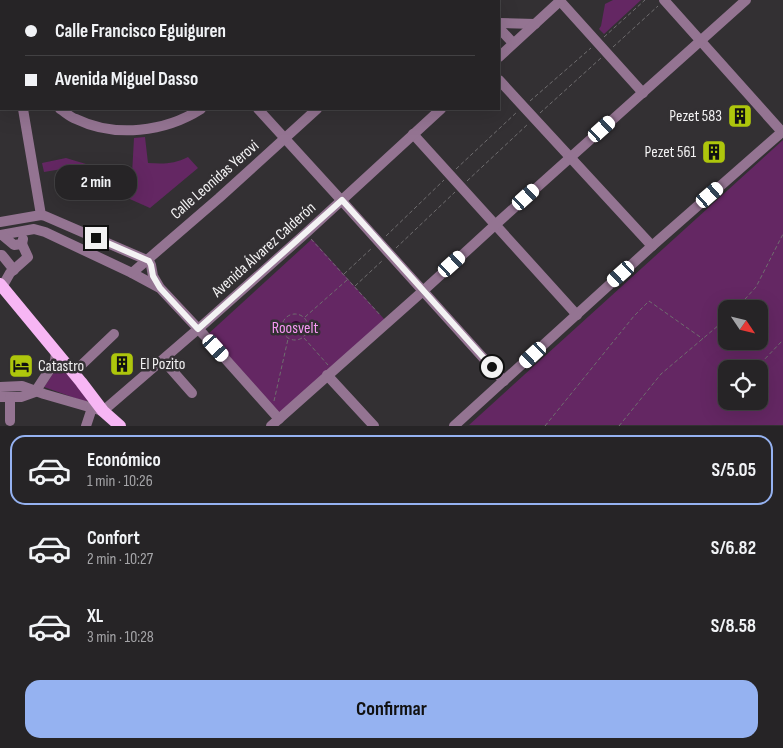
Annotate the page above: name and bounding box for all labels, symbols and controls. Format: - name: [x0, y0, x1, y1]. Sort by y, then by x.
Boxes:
- text: Calle Francisco Eguiguren: [55, 20, 226, 43]
- text: Avenida Miguel Dasso: [55, 68, 198, 91]
- building icon: Pezet 583: [727, 103, 753, 129]
- place label: Pezet 583: [669, 107, 722, 126]
- car: [585, 113, 618, 145]
- street label: Calle Leonidas Yerovi: [167, 137, 263, 223]
- building icon: Pezet 561: [701, 139, 727, 165]
- place label: Pezet 561: [644, 143, 696, 162]
- callout: 2 min: [55, 166, 137, 200]
- text: 2 min: [81, 173, 111, 192]
- car: [693, 179, 726, 211]
- car: [509, 181, 542, 213]
- street label: Avenida Álvarez Calderón: [207, 198, 320, 302]
- route end: [85, 227, 107, 249]
- car: [435, 248, 468, 280]
- car: [604, 258, 637, 290]
- north arrow: [718, 300, 768, 350]
- map controls: [718, 300, 768, 410]
- park label: Roosvelt: [272, 319, 318, 338]
- car: [200, 332, 231, 364]
- car: [516, 339, 549, 371]
- building icon: El Pozito: [109, 351, 135, 377]
- hotel icon: Catastro: [8, 353, 34, 379]
- place label: El Pozito: [140, 355, 186, 374]
- route start: [481, 356, 503, 378]
- place label: Catastro: [38, 357, 84, 376]
- button: locate: [718, 360, 768, 410]
- icon: car: [27, 448, 72, 493]
- text: Económico: [87, 449, 161, 472]
- text: S/5.05: [712, 459, 756, 482]
- text: 1 min · 10:26: [87, 472, 153, 491]
- icon: car: [27, 526, 72, 571]
- text: Confort: [87, 527, 140, 550]
- text: S/6.82: [711, 537, 756, 560]
- text: 2 min · 10:27: [87, 550, 153, 569]
- icon: car: [27, 604, 72, 649]
- text: XL: [87, 605, 103, 628]
- text: S/8.58: [711, 615, 756, 638]
- text: 3 min · 10:28: [87, 628, 154, 647]
- button: Confirmar: [25, 680, 758, 738]

